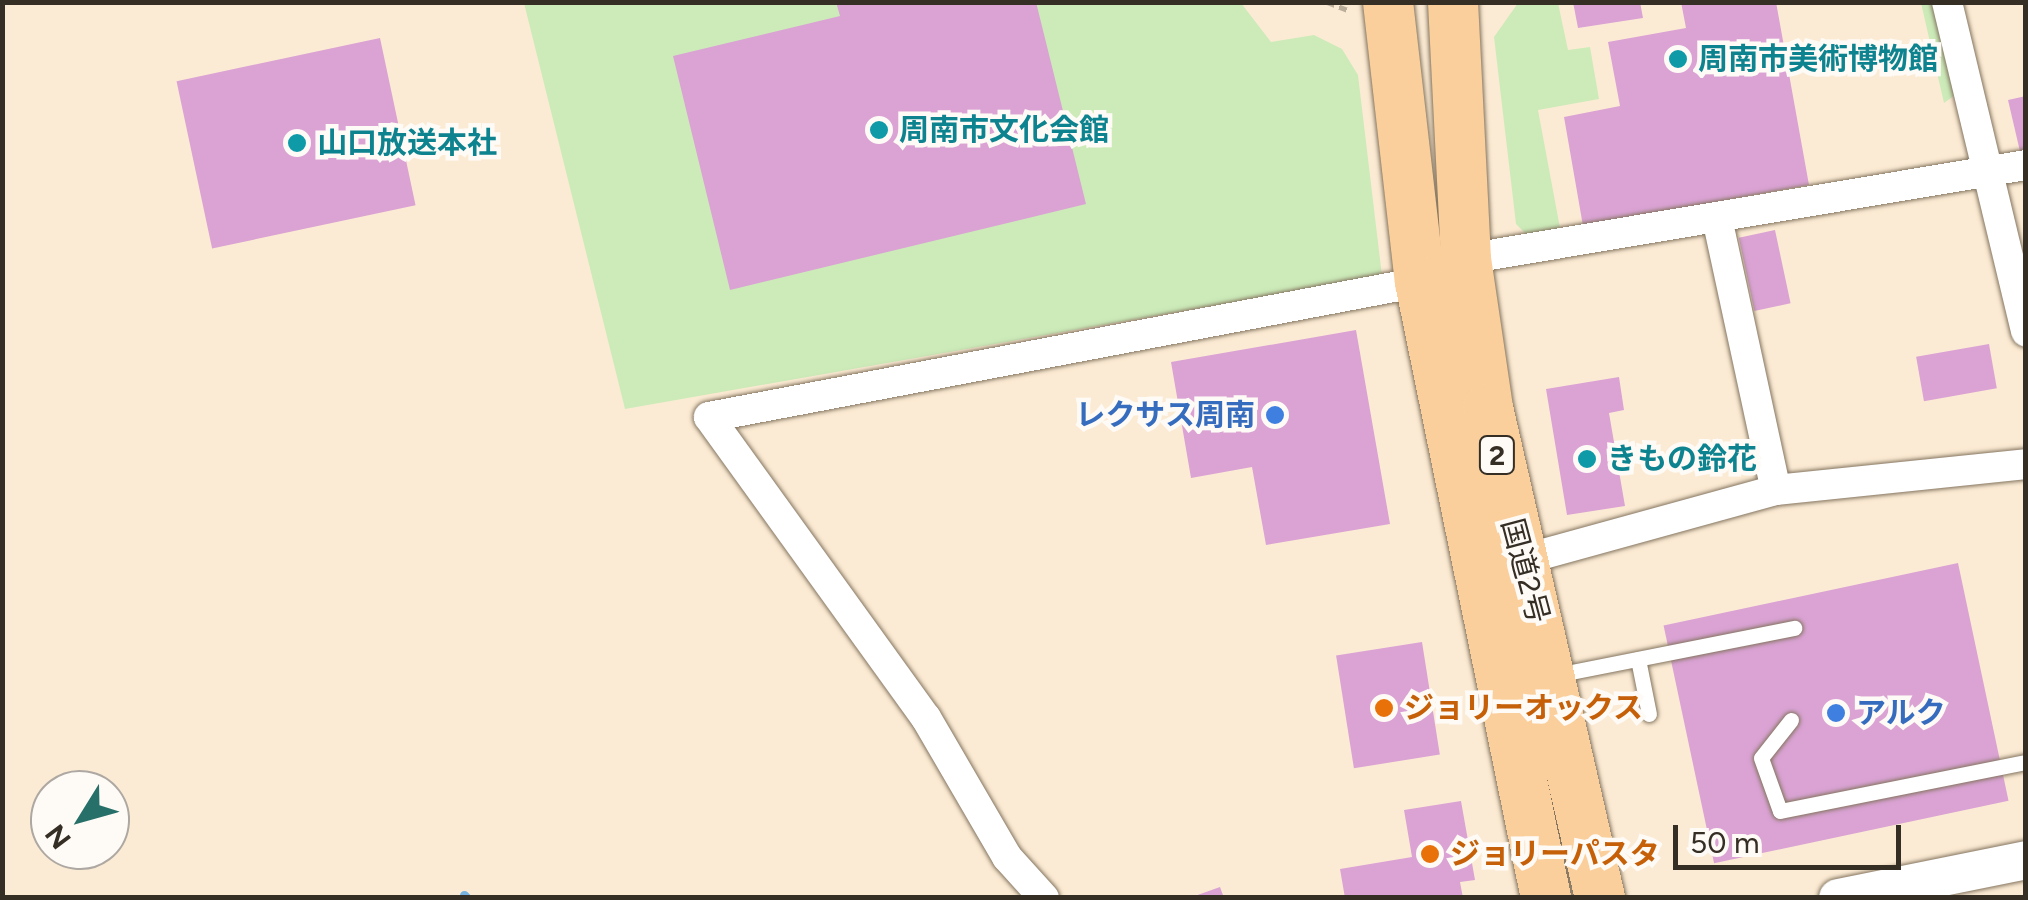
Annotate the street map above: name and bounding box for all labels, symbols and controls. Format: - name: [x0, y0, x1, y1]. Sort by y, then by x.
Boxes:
- place label: 周南市美術博物館: [1698, 41, 1938, 77]
- marker: 周南市美術博物館: [1667, 48, 1689, 70]
- place label: 周南市文化会館: [899, 112, 1109, 148]
- marker: 周南市文化会館: [868, 119, 890, 141]
- place label: 山口放送本社: [317, 125, 497, 161]
- marker: 山口放送本社: [286, 132, 308, 154]
- place label: レクサス周南: [1075, 397, 1255, 433]
- marker: レクサス周南: [1264, 404, 1286, 426]
- road number: 2: [1477, 432, 1517, 478]
- place label: きもの鈴花: [1607, 441, 1757, 477]
- marker: きもの鈴花: [1576, 448, 1598, 470]
- street label: 国道2号: [1494, 515, 1556, 627]
- place label: ジョリーオックス: [1404, 690, 1644, 726]
- place label: アルク: [1856, 695, 1946, 731]
- marker: ジョリーオックス: [1373, 697, 1395, 719]
- marker: アルク: [1825, 702, 1847, 724]
- north arrow: [30, 770, 130, 870]
- scale bar: [1678, 805, 1906, 867]
- text: N: [38, 818, 78, 856]
- text: 50 m: [1690, 824, 1759, 861]
- place label: ジョリーパスタ: [1450, 836, 1660, 872]
- marker: ジョリーパスタ: [1419, 843, 1441, 865]

